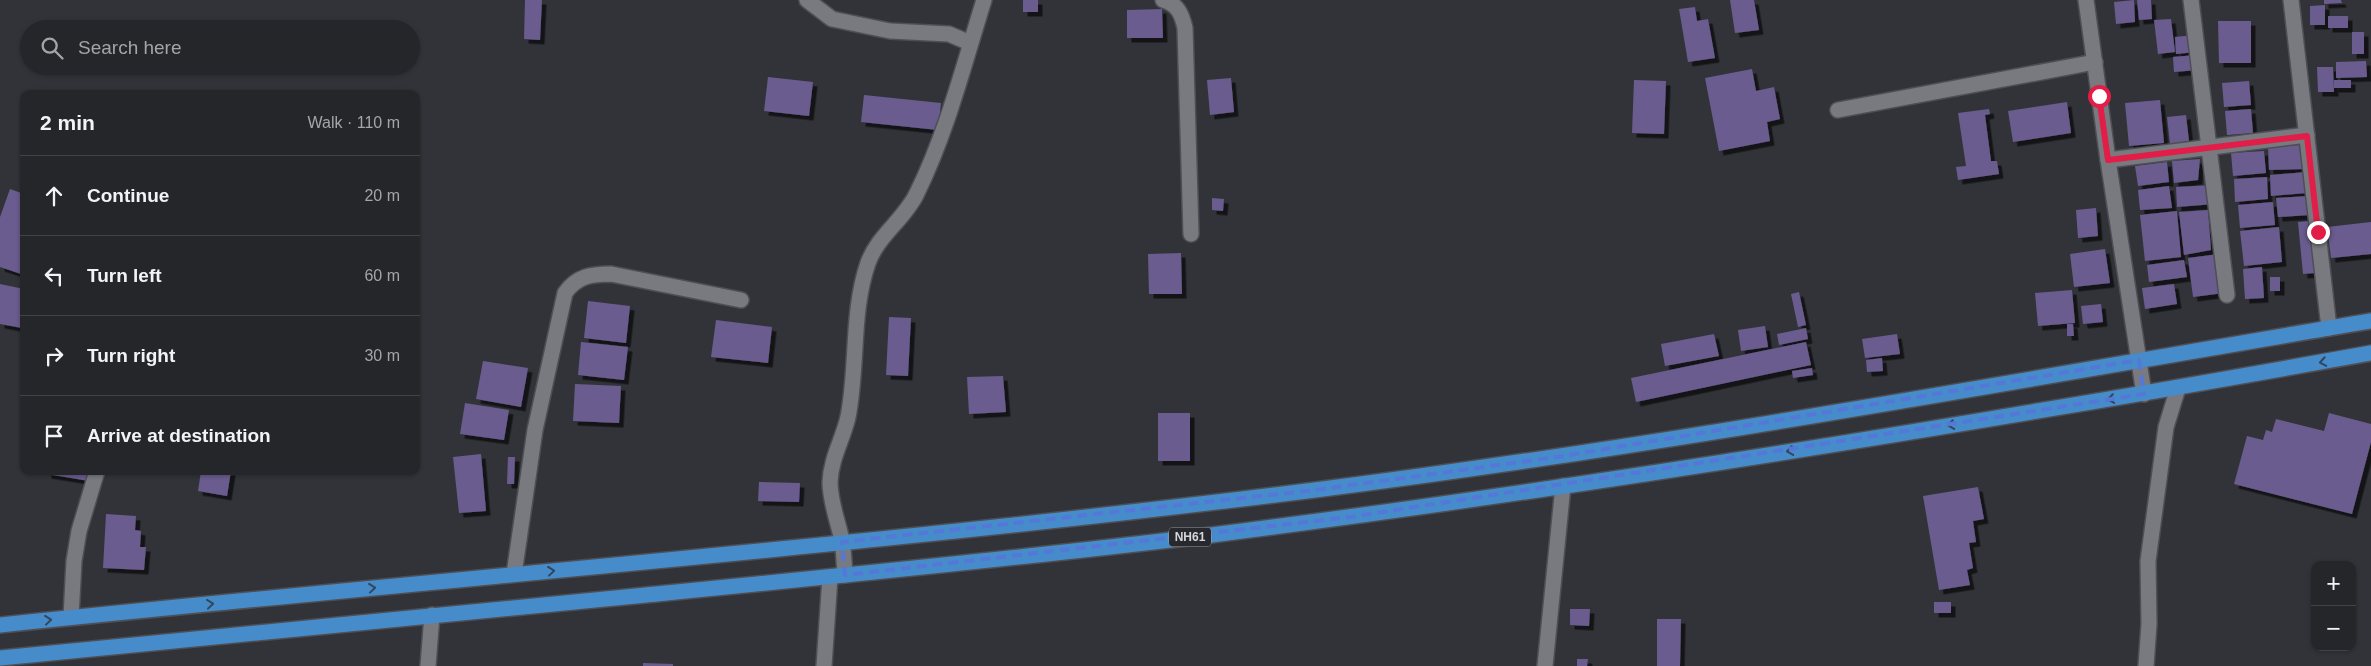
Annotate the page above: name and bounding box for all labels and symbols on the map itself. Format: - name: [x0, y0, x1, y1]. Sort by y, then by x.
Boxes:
- route start: [2088, 85, 2111, 108]
- route end: [2307, 221, 2330, 244]
- one-way arrow: [2319, 356, 2327, 367]
- one-way arrow: [2107, 394, 2116, 404]
- one-way arrow: [1946, 420, 1955, 430]
- one-way arrow: [1786, 445, 1794, 456]
- road number: NH61: [1169, 528, 1211, 546]
- one-way arrow: [547, 565, 555, 576]
- one-way arrow: [368, 583, 376, 594]
- one-way arrow: [207, 599, 215, 610]
- one-way arrow: [45, 614, 53, 625]

